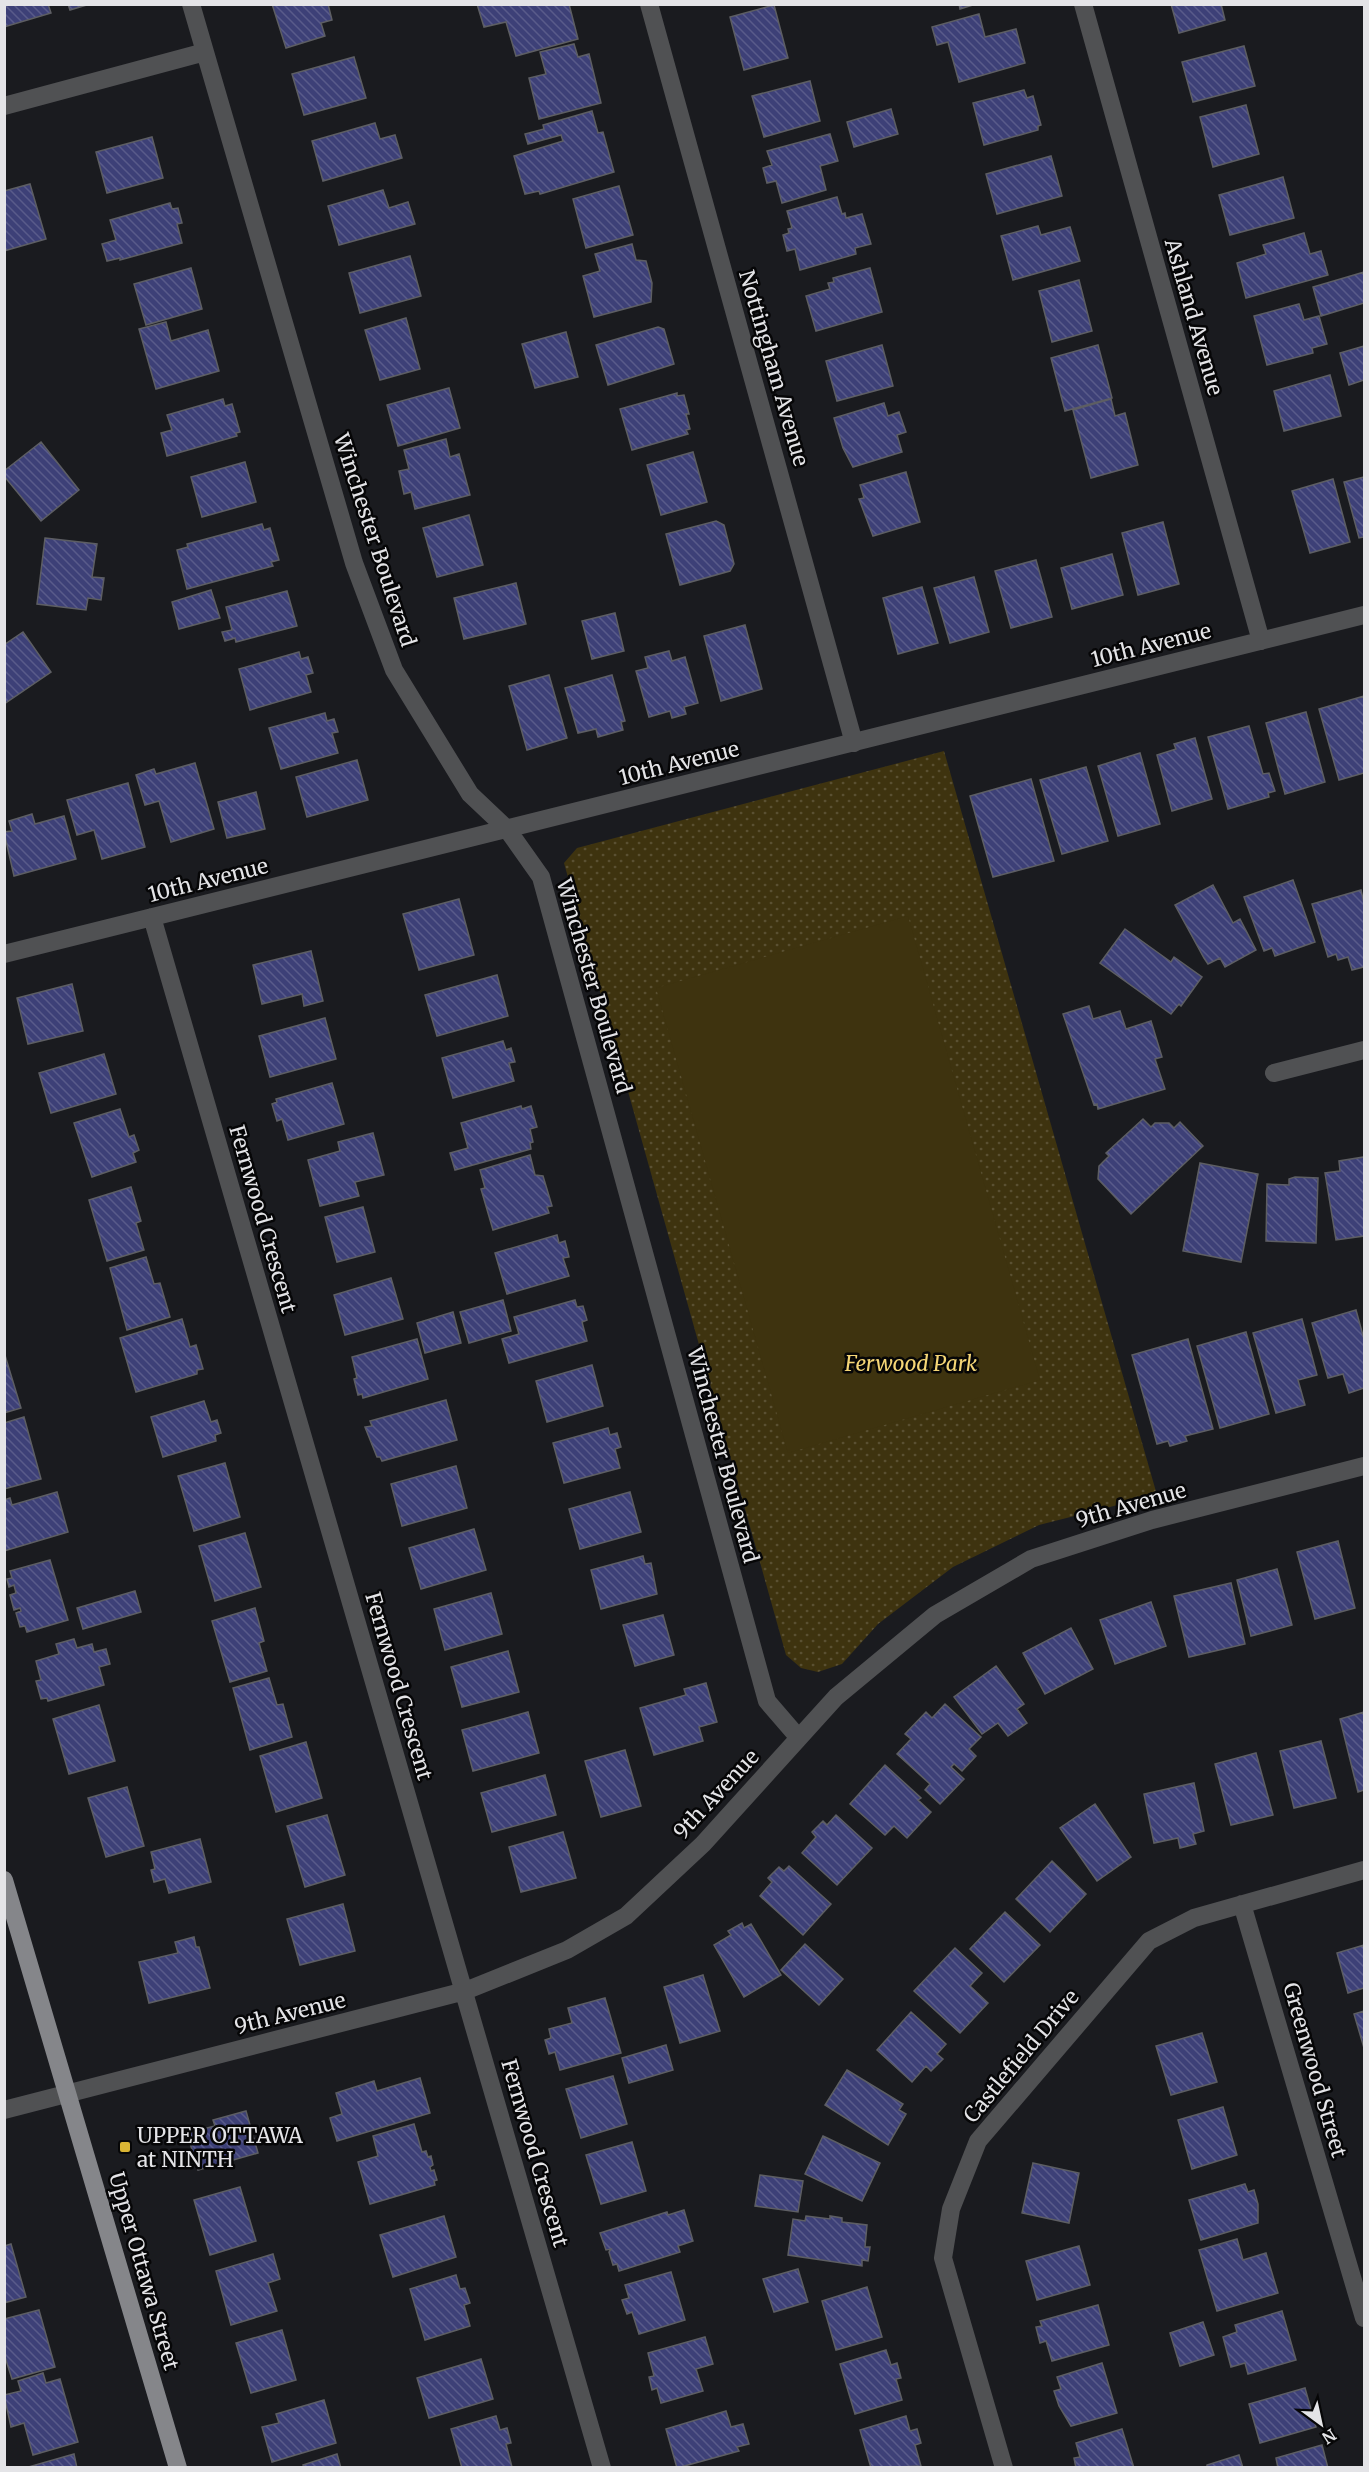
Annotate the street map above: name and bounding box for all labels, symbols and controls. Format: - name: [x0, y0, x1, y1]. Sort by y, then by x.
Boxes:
- street label: Ashland Avenue: [1158, 235, 1229, 398]
- street label: Nottingham Avenue: [733, 267, 815, 469]
- street label: Winchester Boulevard: [327, 429, 422, 650]
- street label: 10th Avenue: [1088, 617, 1214, 673]
- street label: 10th Avenue: [616, 735, 742, 791]
- street label: 10th Avenue: [145, 852, 271, 908]
- street label: Winchester Boulevard: [550, 874, 638, 1097]
- street label: Fernwood Crescent: [223, 1122, 303, 1316]
- street label: Winchester Boulevard: [681, 1343, 765, 1566]
- park label: Ferwood Park: [844, 1350, 978, 1377]
- street label: 9th Avenue: [1073, 1476, 1189, 1534]
- street label: Fernwood Crescent: [359, 1589, 439, 1783]
- street label: 9th Avenue: [667, 1743, 765, 1845]
- street label: Greenwood Street: [1277, 1979, 1353, 2161]
- street label: Castlefield Drive: [957, 1984, 1085, 2128]
- street label: 9th Avenue: [232, 1986, 348, 2040]
- street label: Fernwood Crescent: [495, 2056, 575, 2250]
- place label: UPPER OTTAWA at NINTH: [137, 2122, 303, 2173]
- marker: UPPER OTTAWA at NINTH: [118, 2140, 132, 2154]
- street label: Upper Ottawa Street: [103, 2169, 185, 2373]
- north arrow: [1291, 2394, 1351, 2454]
- text: N: [1318, 2425, 1340, 2449]

